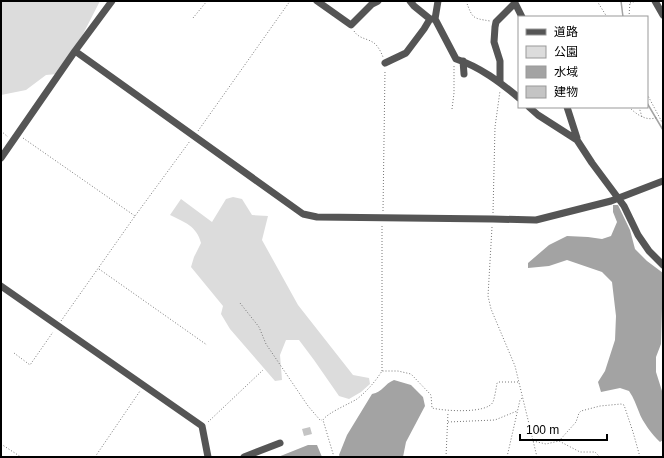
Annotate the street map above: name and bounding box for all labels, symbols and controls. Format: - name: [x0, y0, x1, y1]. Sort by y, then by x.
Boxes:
- legend: [518, 16, 648, 108]
- text: 道路: [554, 25, 578, 39]
- text: 公園: [554, 45, 578, 59]
- text: 水域: [554, 65, 578, 79]
- text: 建物: [554, 85, 578, 99]
- scale bar: [520, 416, 607, 442]
- text: 100 m: [526, 423, 559, 437]

